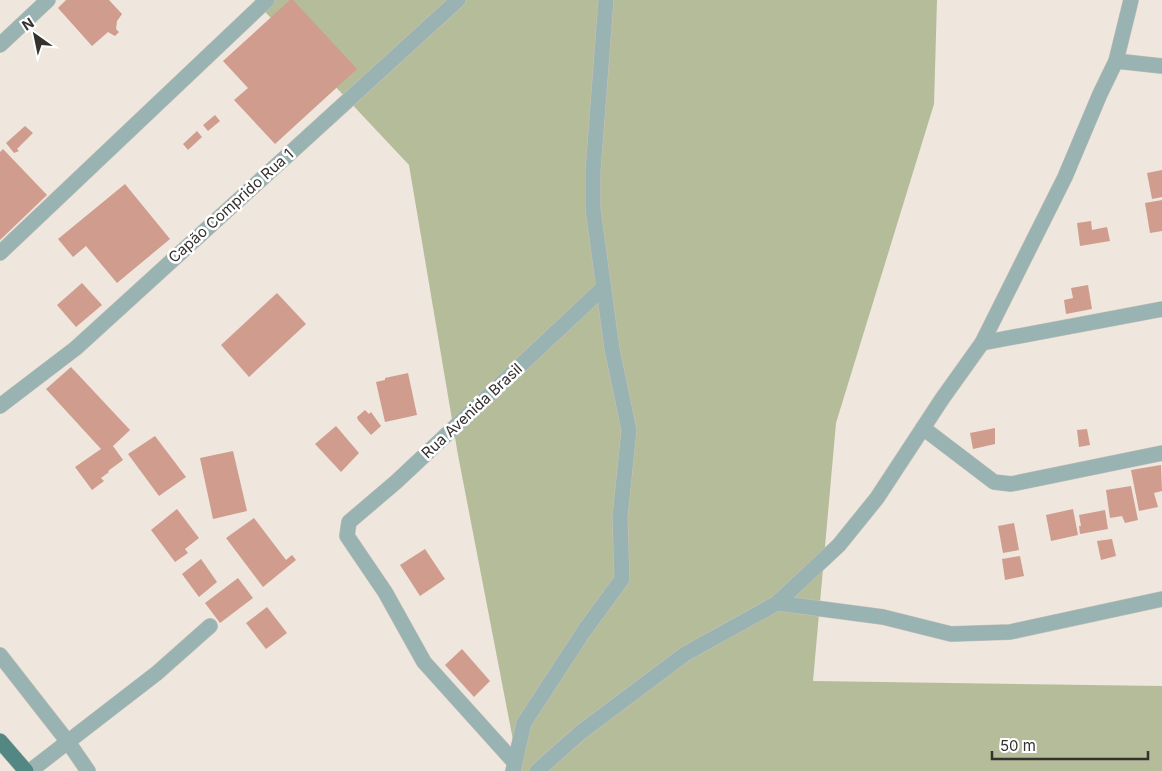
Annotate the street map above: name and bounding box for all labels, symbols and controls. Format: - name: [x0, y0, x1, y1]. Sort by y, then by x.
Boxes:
- north arrow: [10, 10, 60, 60]
- text: N: [19, 14, 37, 34]
- street label: Capão Comprido Rua 1: [164, 144, 297, 267]
- street label: Rua Avenida Brasil: [417, 359, 526, 462]
- scale bar: [992, 728, 1148, 760]
- text: 50 m: [1000, 736, 1036, 755]

